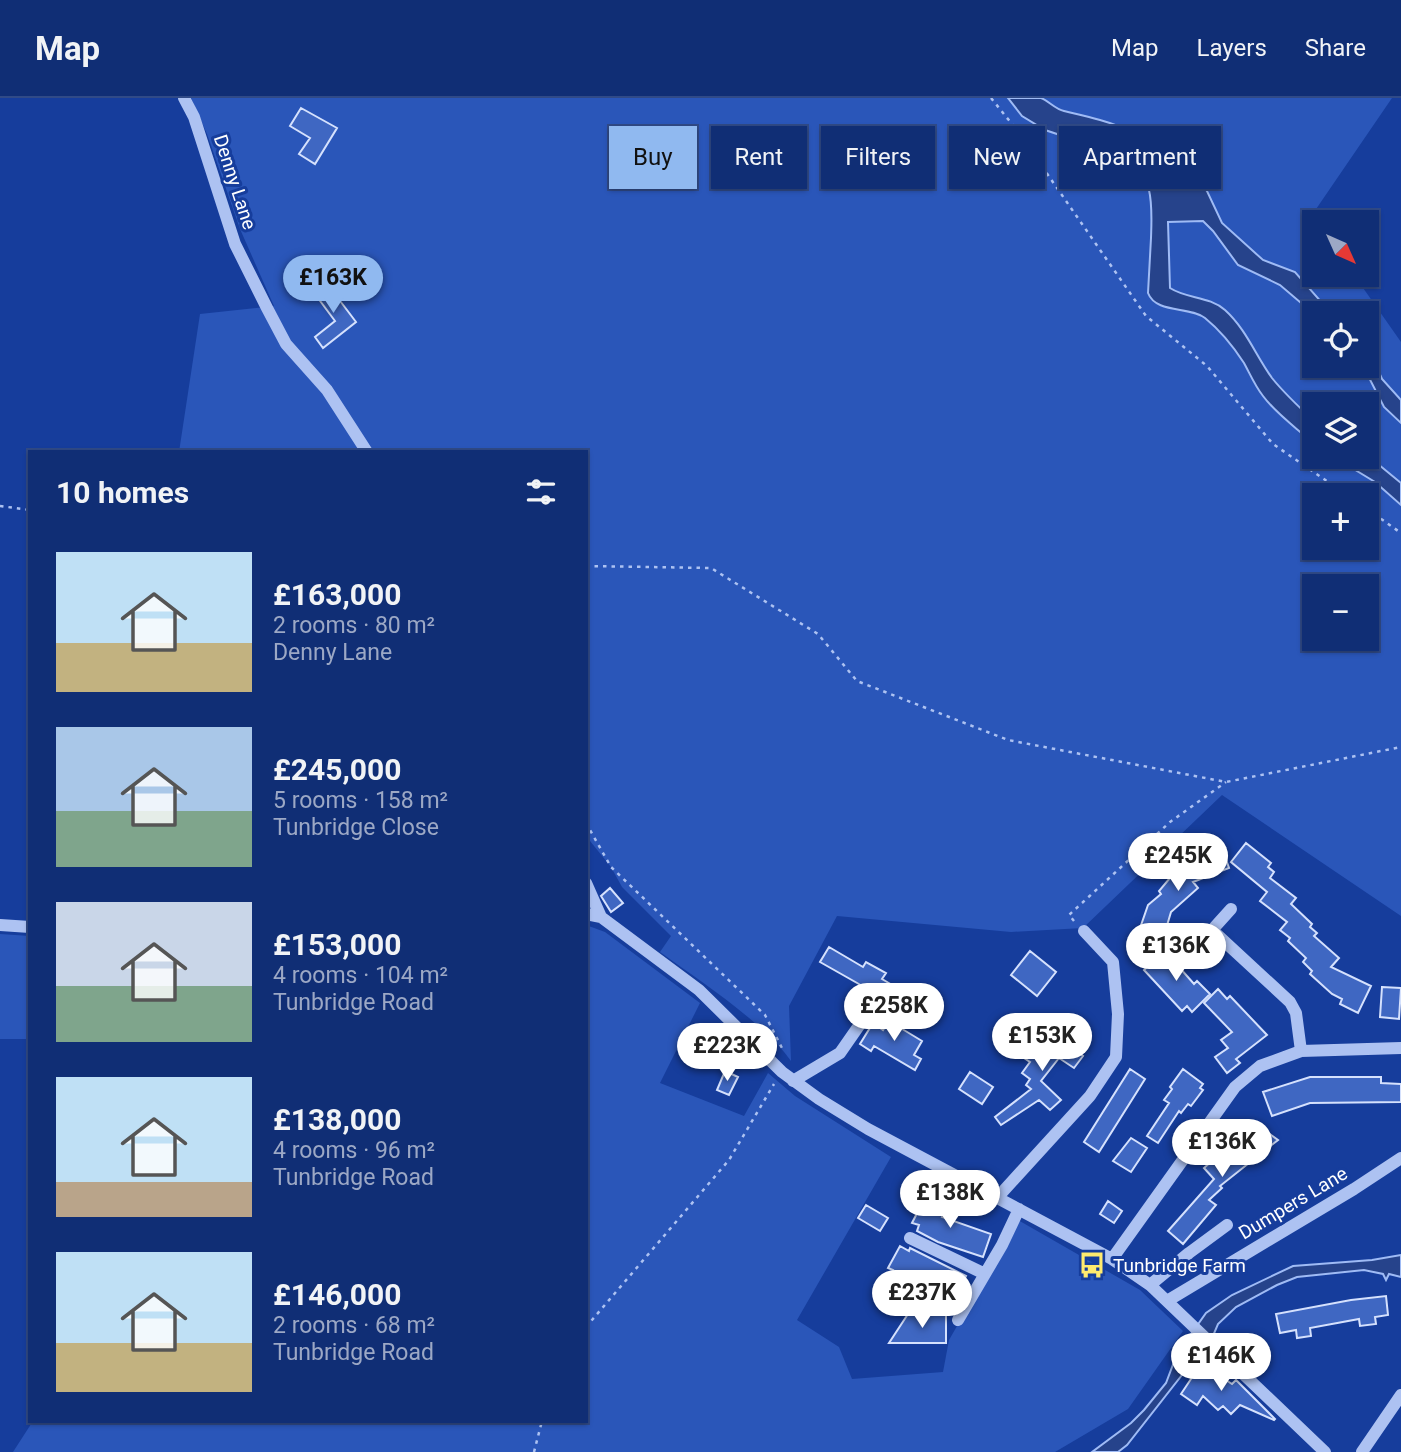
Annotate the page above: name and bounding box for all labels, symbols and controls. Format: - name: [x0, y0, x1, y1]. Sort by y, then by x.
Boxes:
- text: Map: [35, 29, 100, 68]
- text: Map: [1111, 34, 1159, 62]
- text: Layers: [1197, 34, 1267, 62]
- text: Share: [1305, 34, 1366, 62]
- chip: Buy: [609, 126, 697, 189]
- chip: Rent: [711, 126, 807, 189]
- chip: Filters: [821, 126, 935, 189]
- chip: New: [949, 126, 1045, 189]
- chip: Apartment: [1059, 126, 1221, 189]
- street label: Denny Lane: [209, 132, 261, 232]
- north arrow: [1302, 210, 1379, 287]
- map controls: [1302, 210, 1379, 651]
- pin: £163K: [284, 256, 382, 315]
- text: £163K: [299, 264, 367, 291]
- button: locate: [1302, 301, 1379, 378]
- button: layers: [1302, 392, 1379, 469]
- icon: filters: [522, 473, 560, 511]
- text: 10 homes: [56, 475, 189, 510]
- button: +: [1302, 483, 1379, 560]
- button: −: [1302, 574, 1379, 651]
- text: £163,000: [273, 577, 401, 612]
- icon: home: [112, 580, 196, 664]
- text: 2 rooms · 80 m²: [273, 612, 435, 639]
- text: Denny Lane: [273, 639, 392, 666]
- text: £245,000: [273, 752, 401, 787]
- icon: home: [112, 755, 196, 839]
- text: 5 rooms · 158 m²: [273, 787, 448, 814]
- text: Tunbridge Close: [273, 814, 439, 841]
- pin: £245K: [1129, 834, 1227, 893]
- text: £245K: [1144, 842, 1212, 869]
- pin: £136K: [1127, 924, 1225, 983]
- text: £153,000: [273, 927, 401, 962]
- icon: home: [112, 930, 196, 1014]
- text: £136K: [1142, 932, 1210, 959]
- text: 4 rooms · 104 m²: [273, 962, 448, 989]
- pin: £258K: [845, 984, 943, 1043]
- text: Tunbridge Road: [273, 989, 434, 1016]
- text: £258K: [860, 992, 928, 1019]
- pin: £153K: [993, 1014, 1091, 1073]
- text: £153K: [1008, 1022, 1076, 1049]
- pin: £223K: [678, 1024, 776, 1083]
- text: £223K: [693, 1032, 761, 1059]
- text: £138,000: [273, 1102, 401, 1137]
- icon: home: [112, 1105, 196, 1189]
- pin: £136K: [1173, 1119, 1271, 1179]
- text: £136K: [1188, 1128, 1256, 1155]
- text: 4 rooms · 96 m²: [273, 1137, 435, 1164]
- street label: Dumpers Lane: [1235, 1162, 1351, 1244]
- text: Tunbridge Road: [273, 1164, 434, 1191]
- pin: £138K: [901, 1170, 999, 1230]
- text: £138K: [916, 1179, 984, 1206]
- bus stop icon: Tunbridge Farm: [1077, 1250, 1107, 1280]
- place label: Tunbridge Farm: [1113, 1254, 1246, 1277]
- pin: £237K: [873, 1270, 971, 1330]
- text: £146,000: [273, 1277, 401, 1312]
- text: £237K: [888, 1279, 956, 1306]
- icon: home: [112, 1280, 196, 1364]
- text: 2 rooms · 68 m²: [273, 1312, 435, 1339]
- pin: £146K: [1172, 1334, 1270, 1393]
- text: Tunbridge Road: [273, 1339, 434, 1366]
- text: £146K: [1187, 1342, 1255, 1369]

